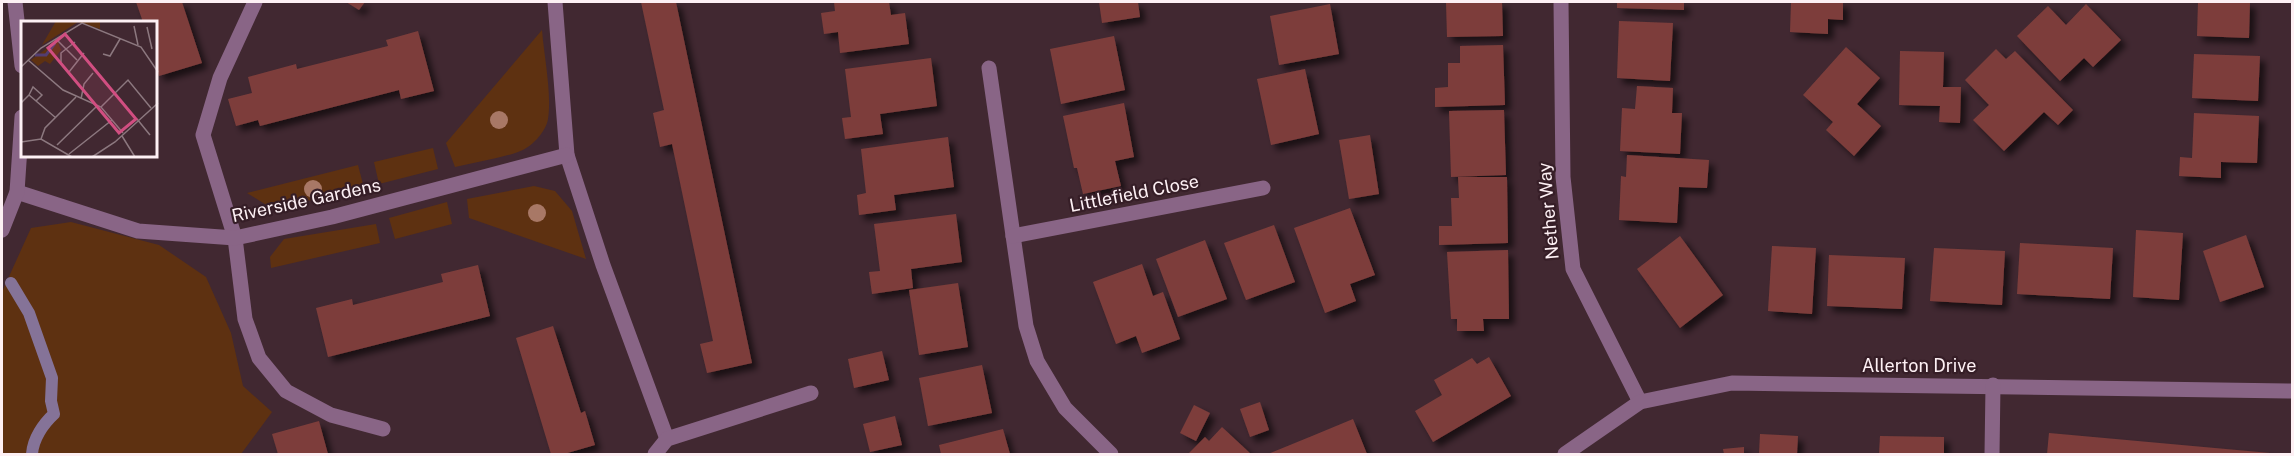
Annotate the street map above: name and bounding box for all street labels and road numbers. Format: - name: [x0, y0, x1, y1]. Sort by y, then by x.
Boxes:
- street label: Nether Way: [1533, 161, 1563, 260]
- street label: Littlefield Close: [1067, 170, 1201, 216]
- street label: Riverside Gardens: [230, 174, 382, 226]
- street label: Allerton Drive: [1862, 355, 1976, 376]

